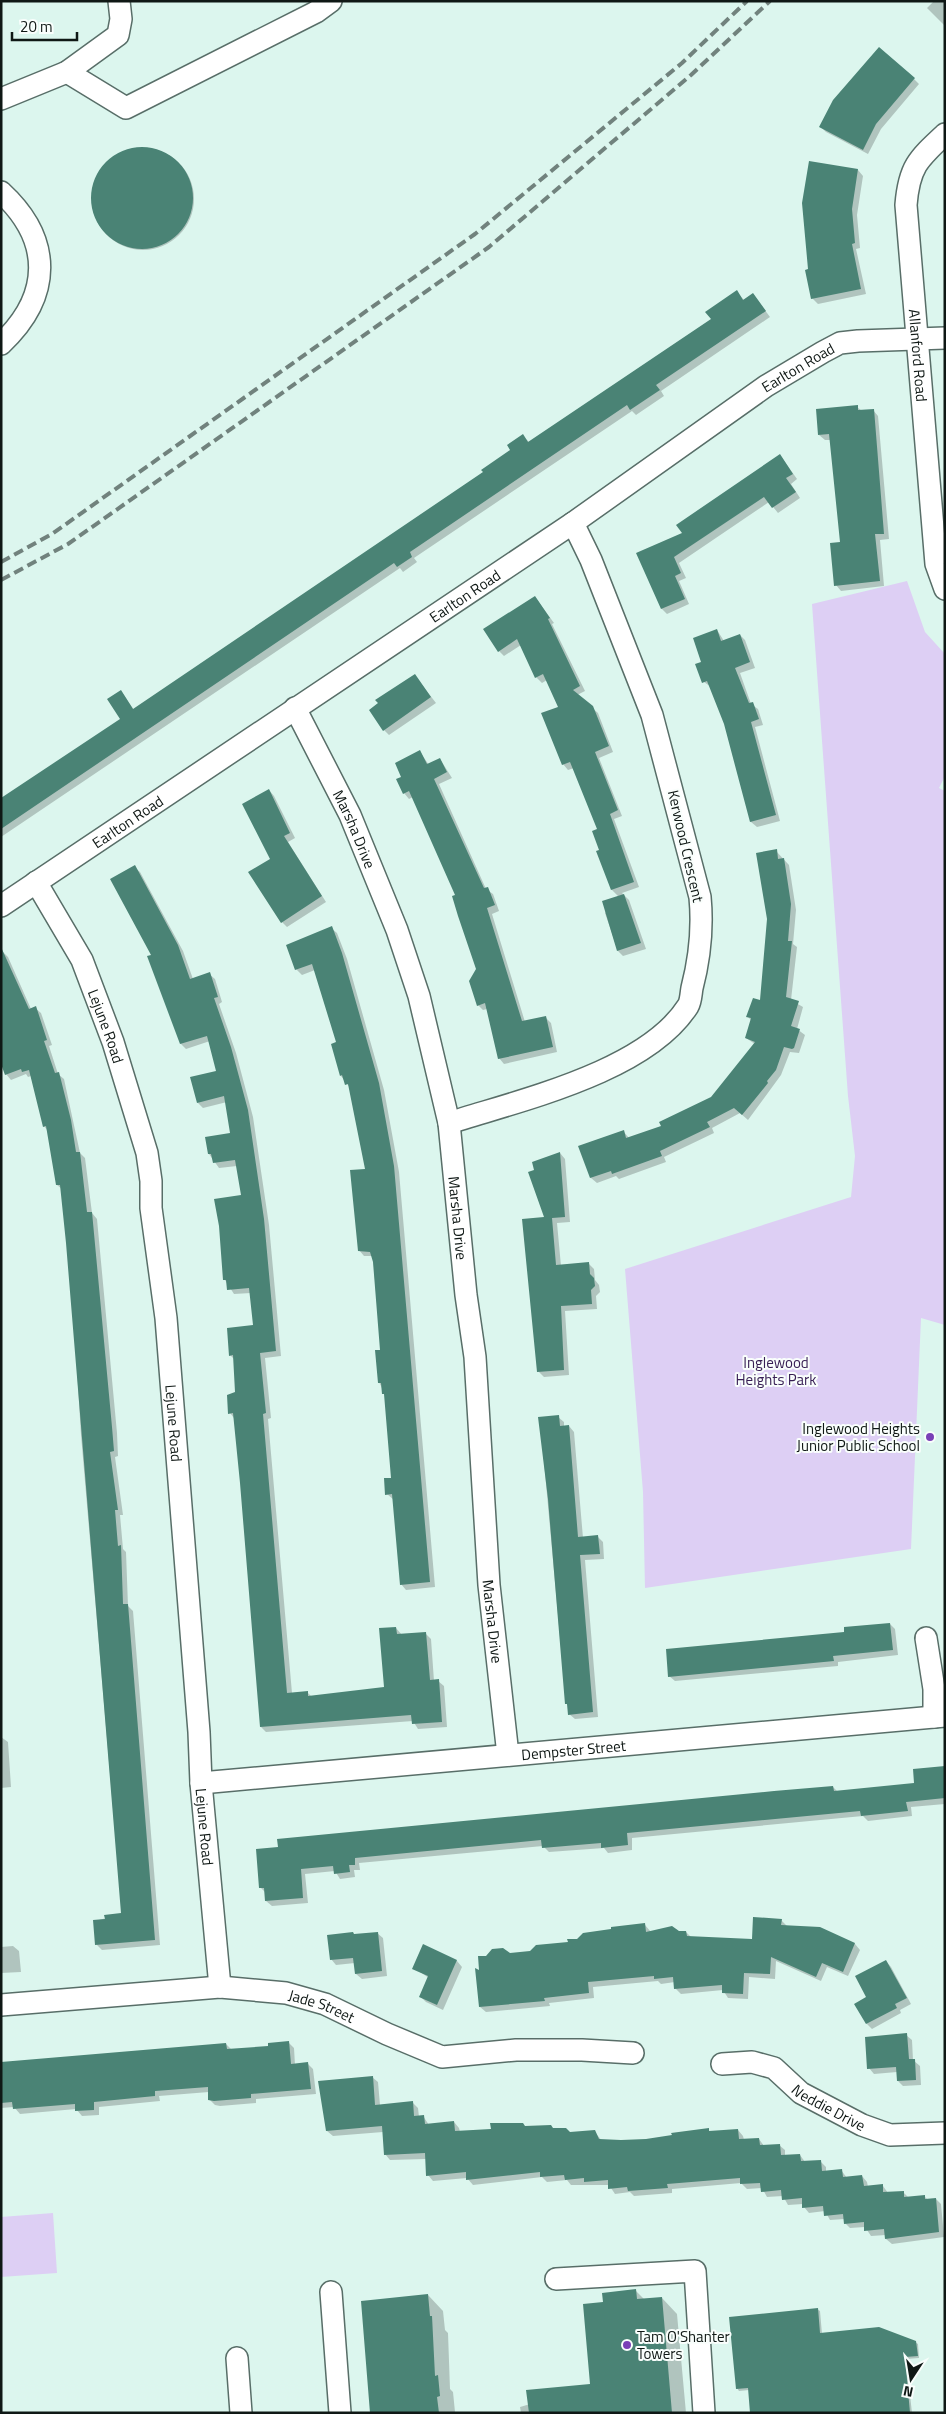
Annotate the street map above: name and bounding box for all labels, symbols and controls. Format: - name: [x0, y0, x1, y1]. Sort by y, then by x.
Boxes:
- scale bar: [12, 10, 78, 42]
- text: 20 m: [20, 15, 53, 38]
- street label: Allanford Road: [903, 308, 934, 403]
- street label: Earlton Road: [757, 337, 838, 398]
- street label: Earlton Road: [424, 563, 505, 628]
- street label: Marsha Drive: [327, 785, 382, 872]
- street label: Kerwood Crescent: [662, 788, 710, 905]
- street label: Earlton Road: [87, 789, 168, 854]
- street label: Lejune Road: [82, 986, 130, 1066]
- street label: Marsha Drive: [443, 1175, 474, 1261]
- park label: Inglewood Heights Park: [736, 1351, 816, 1391]
- street label: Lejune Road: [160, 1384, 189, 1463]
- place label: Inglewood Heights Junior Public School: [797, 1417, 920, 1457]
- marker: Inglewood Heights Junior Public School: [924, 1431, 936, 1443]
- street label: Marsha Drive: [477, 1578, 509, 1664]
- street label: Dempster Street: [520, 1733, 627, 1766]
- street label: Lejune Road: [190, 1787, 220, 1866]
- street label: Jade Street: [286, 1983, 360, 2029]
- street label: Neddie Drive: [787, 2078, 870, 2136]
- place label: Tam O'Shanter Towers: [637, 2325, 730, 2365]
- marker: Tam O'Shanter Towers: [621, 2339, 633, 2351]
- north arrow: [886, 2354, 936, 2404]
- text: N: [901, 2381, 915, 2403]

